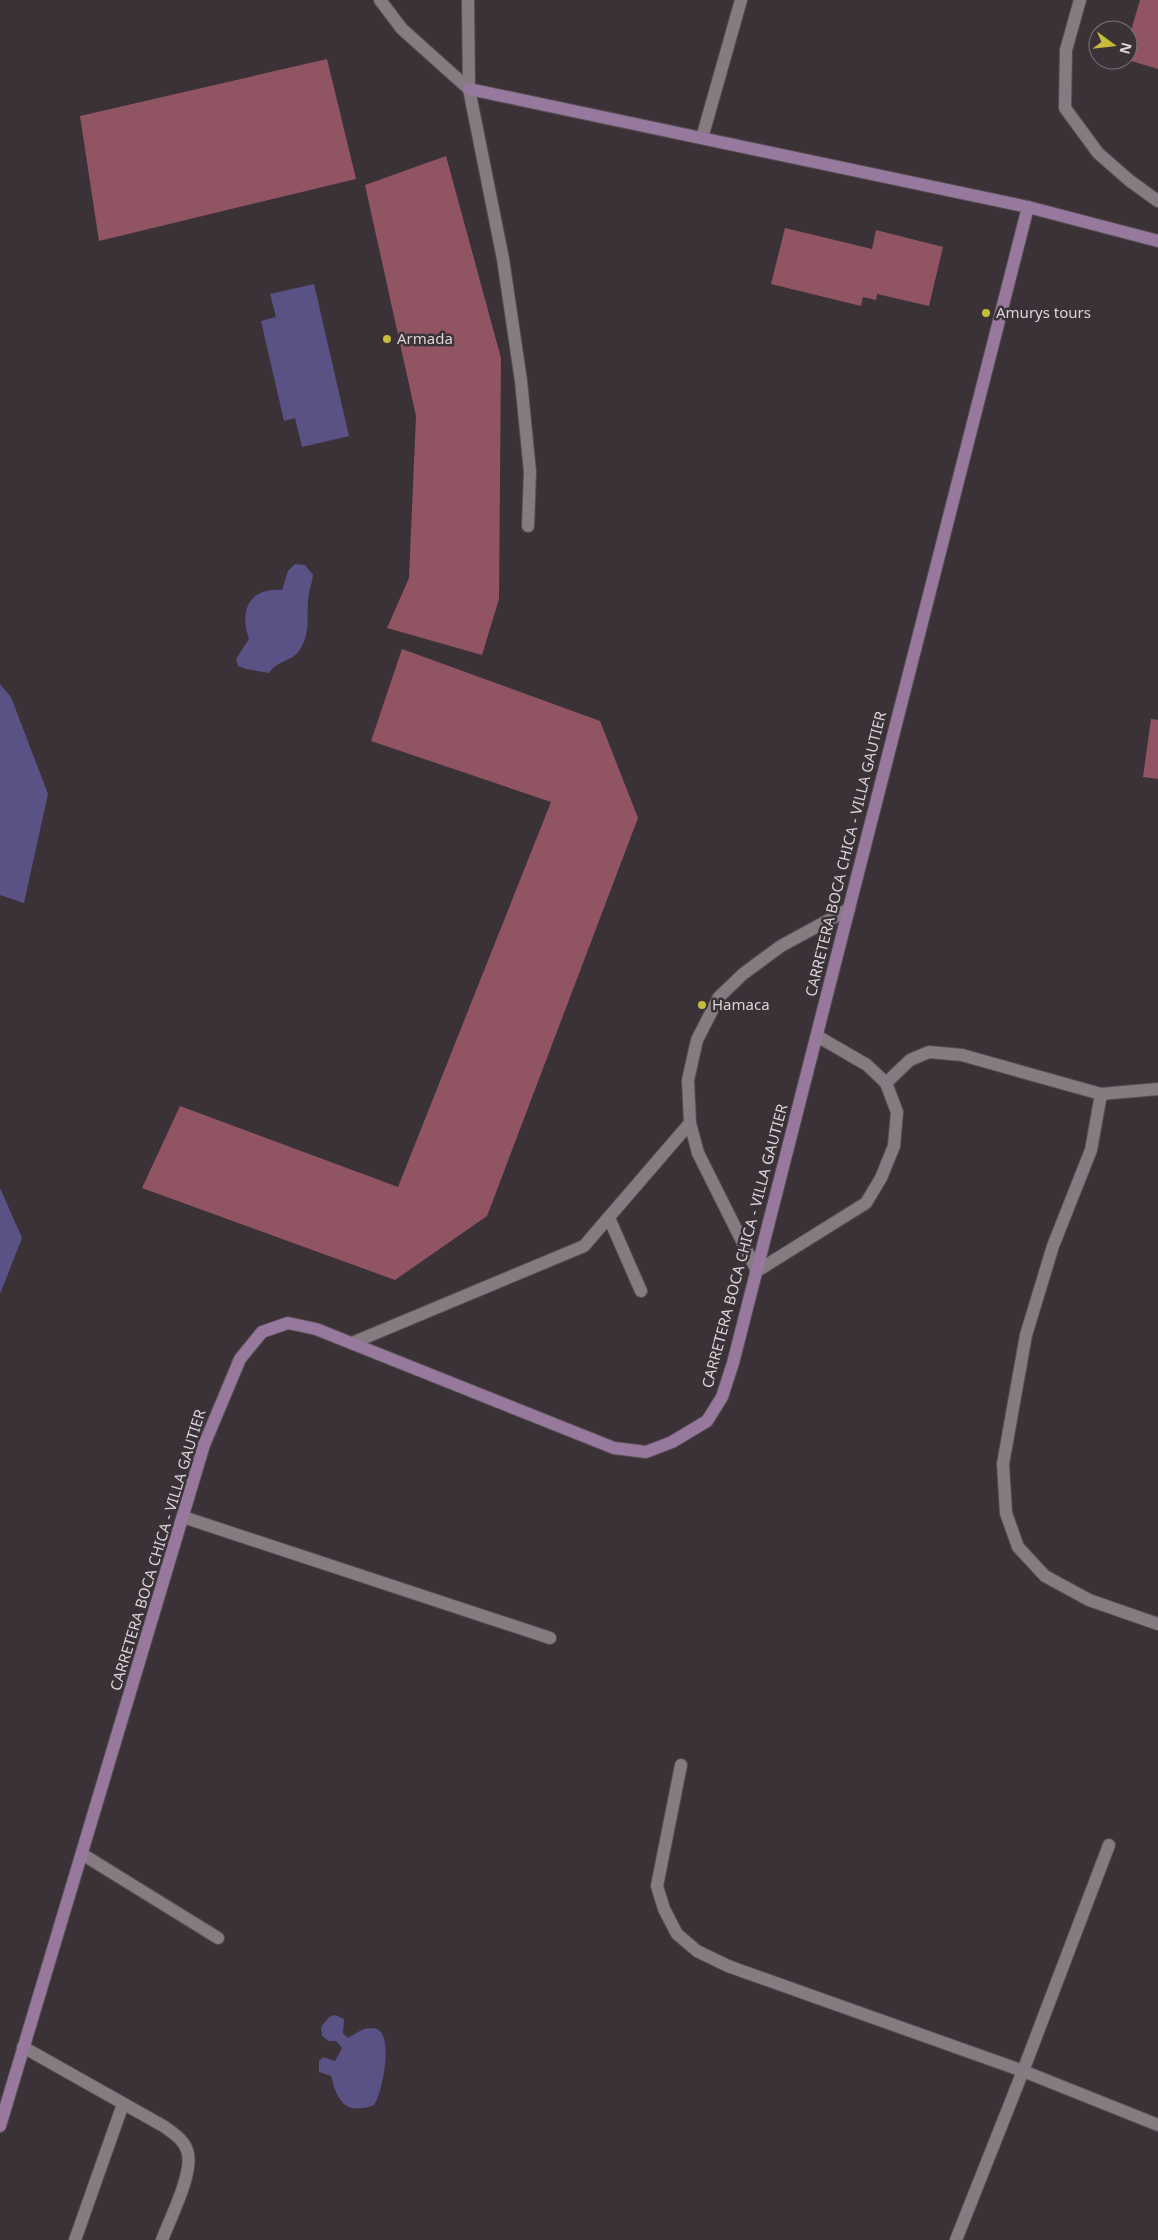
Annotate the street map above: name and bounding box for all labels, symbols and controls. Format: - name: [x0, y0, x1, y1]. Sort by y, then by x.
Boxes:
- north arrow: [1088, 20, 1138, 70]
- text: N: [1115, 41, 1137, 56]
- place label: Amurys tours: [996, 302, 1091, 322]
- marker: Amurys tours: [980, 307, 992, 319]
- place label: Armada: [397, 328, 453, 348]
- marker: Armada: [381, 333, 393, 345]
- street label: CARRETERA BOCA CHICA - VILLA GAUTIER: [800, 708, 890, 998]
- place label: Hamaca: [712, 994, 770, 1014]
- marker: Hamaca: [696, 999, 708, 1011]
- street label: CARRETERA BOCA CHICA - VILLA GAUTIER: [696, 1101, 792, 1390]
- street label: CARRETERA BOCA CHICA - VILLA GAUTIER: [105, 1406, 210, 1693]

